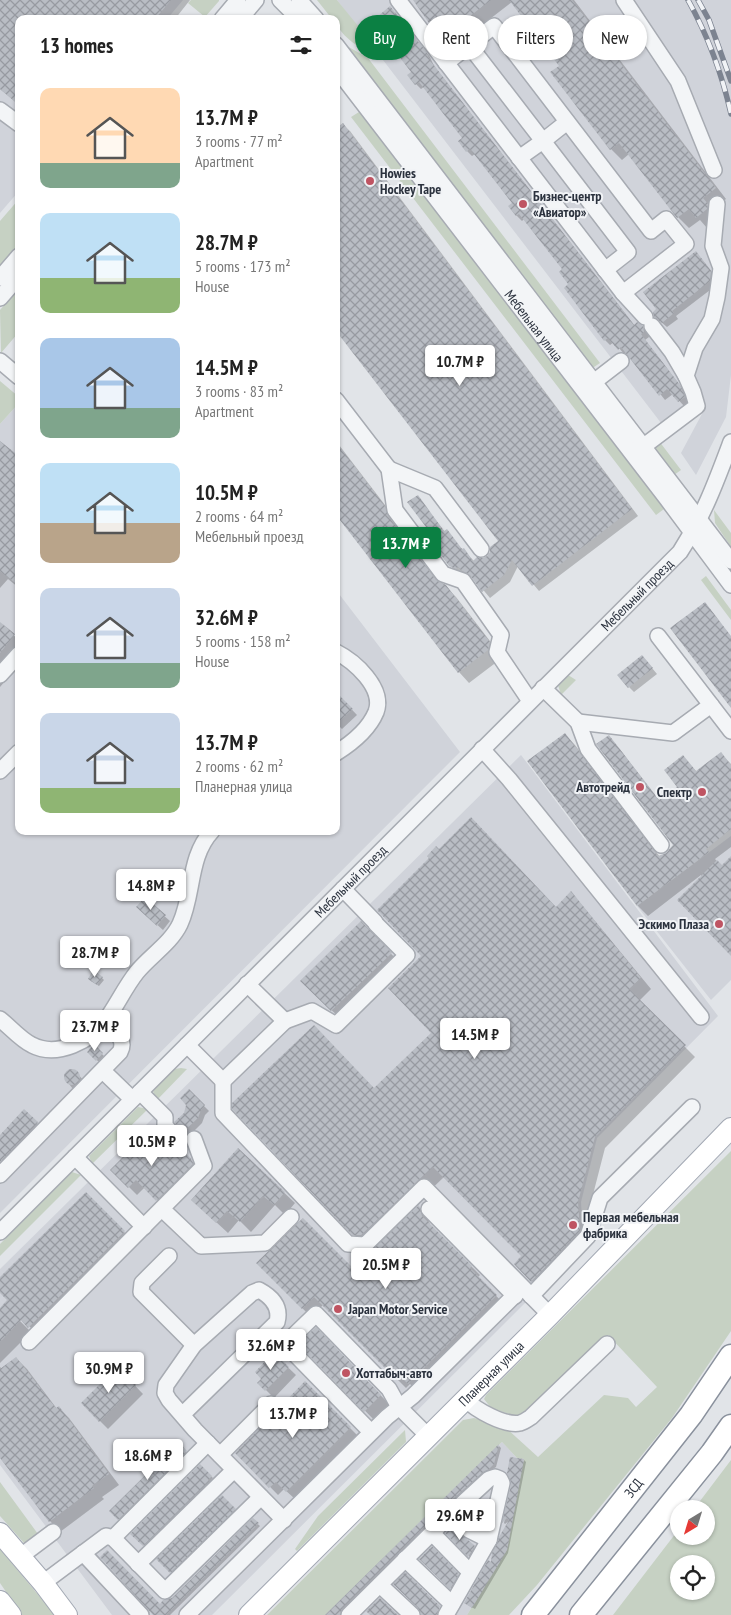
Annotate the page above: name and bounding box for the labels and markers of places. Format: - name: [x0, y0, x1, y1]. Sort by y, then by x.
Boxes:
- place label: Howies Hockey Tape: [380, 164, 441, 198]
- marker: Howies Hockey Tape: [364, 175, 376, 187]
- place label: Бизнес-центр «Авиатор»: [533, 187, 602, 221]
- marker: Бизнес-центр «Авиатор»: [517, 198, 529, 210]
- pin: 10.7M ₽: [414, 344, 506, 387]
- pin: 13.7M ₽: [360, 526, 452, 569]
- place label: Автотрейд: [575, 778, 630, 796]
- marker: Автотрейд: [634, 781, 646, 793]
- place label: Спектр: [657, 783, 692, 801]
- marker: Спектр: [696, 786, 708, 798]
- pin: 14.8M ₽: [105, 868, 197, 911]
- place label: Эскимо Плаза: [639, 915, 709, 933]
- marker: Эскимо Плаза: [713, 918, 725, 930]
- pin: 28.7M ₽: [49, 936, 141, 978]
- pin: 23.7M ₽: [49, 1010, 141, 1052]
- pin: 14.5M ₽: [429, 1018, 521, 1060]
- pin: 10.5M ₽: [106, 1124, 198, 1167]
- place label: Первая мебельная фабрика: [583, 1208, 679, 1242]
- marker: Первая мебельная фабрика: [567, 1219, 579, 1231]
- pin: 20.5M ₽: [340, 1248, 432, 1290]
- place label: Japan Motor Service: [347, 1300, 448, 1318]
- marker: Japan Motor Service: [332, 1303, 344, 1315]
- pin: 32.6M ₽: [225, 1328, 317, 1371]
- pin: 30.9M ₽: [63, 1352, 155, 1394]
- place label: Хоттабыч-авто: [356, 1364, 433, 1382]
- marker: Хоттабыч-авто: [340, 1367, 352, 1379]
- pin: 13.7M ₽: [247, 1396, 339, 1439]
- pin: 18.6M ₽: [102, 1438, 194, 1481]
- pin: 29.6M ₽: [414, 1498, 506, 1541]

